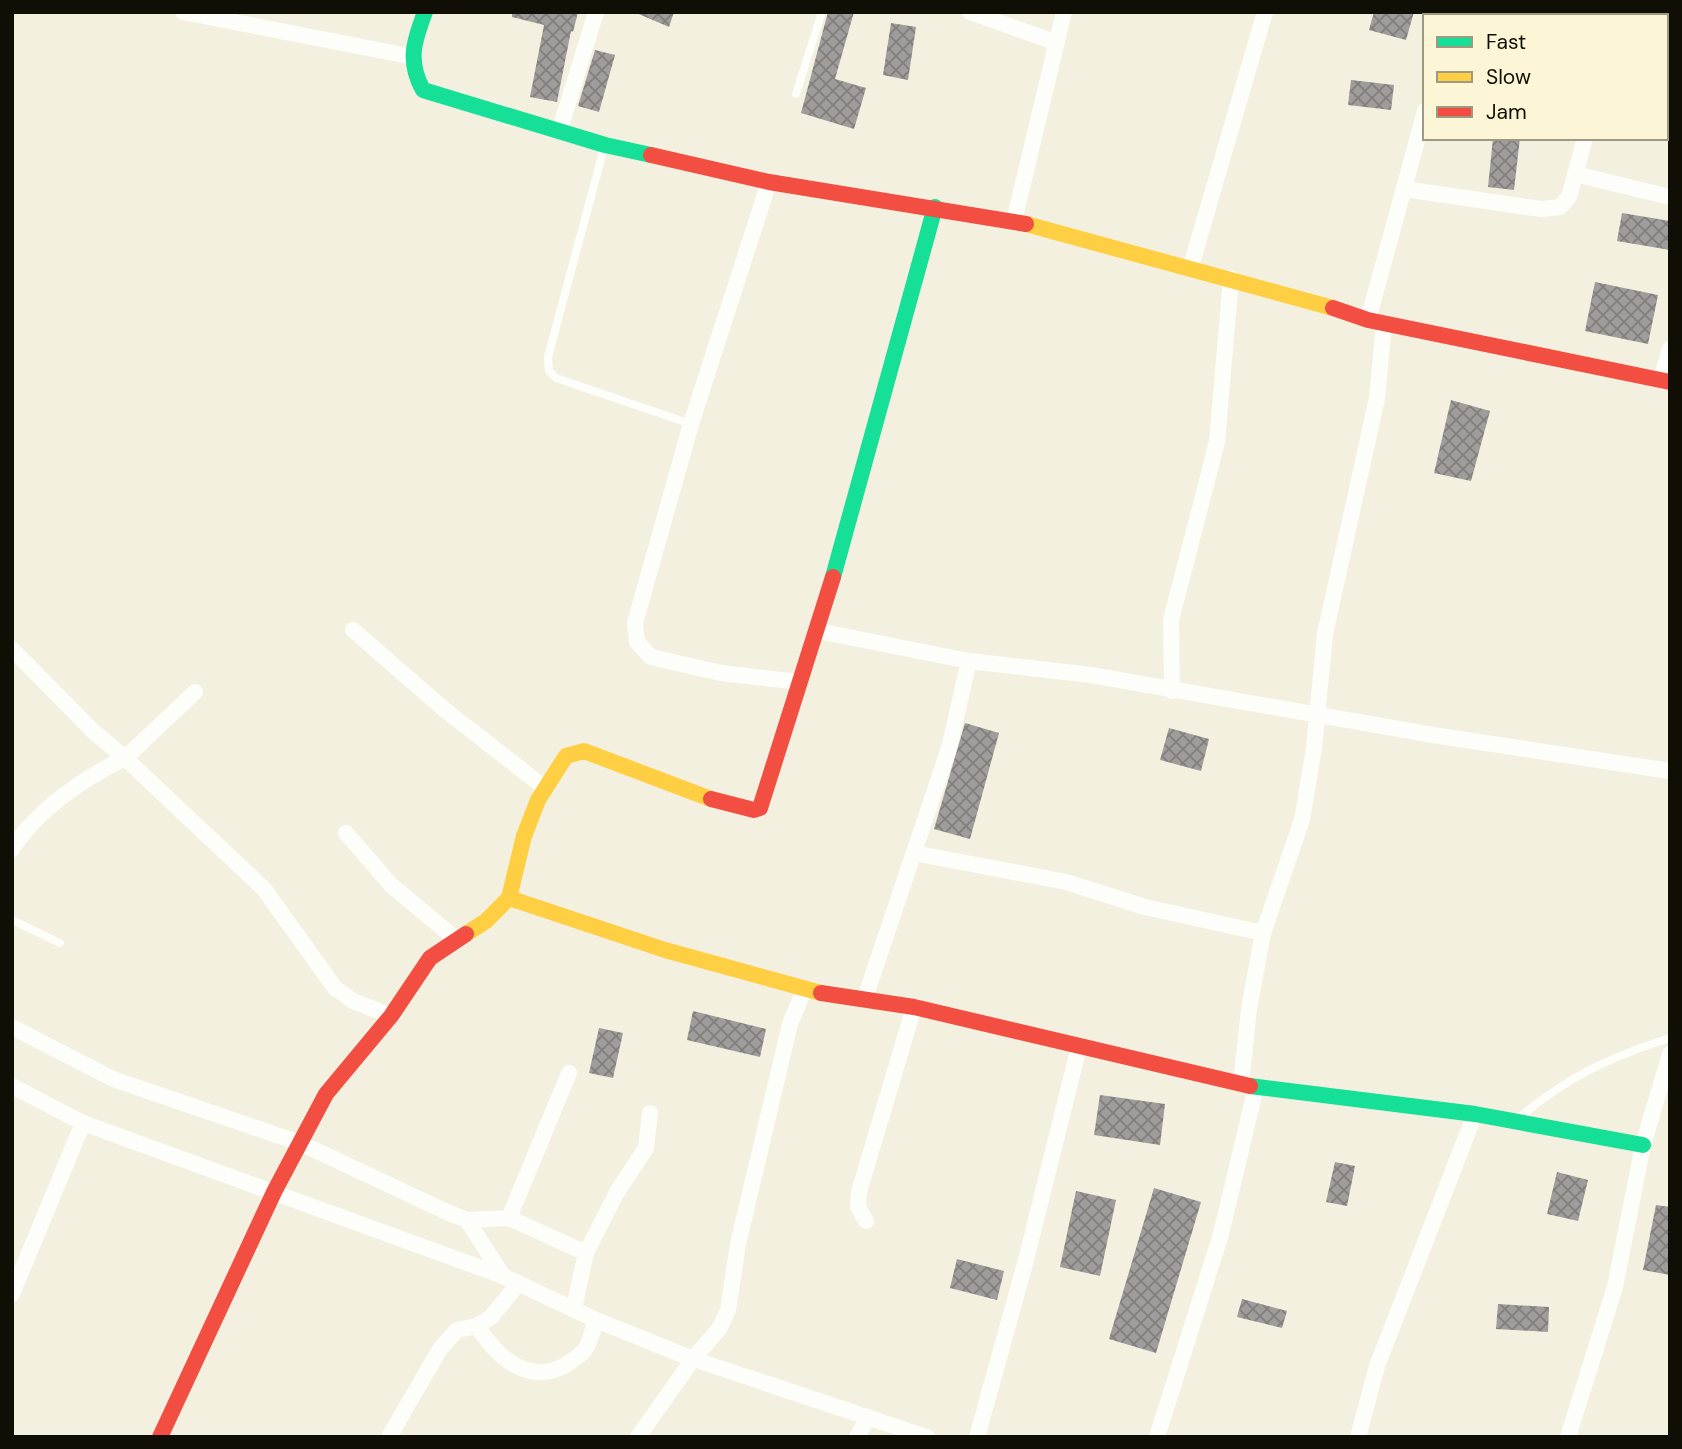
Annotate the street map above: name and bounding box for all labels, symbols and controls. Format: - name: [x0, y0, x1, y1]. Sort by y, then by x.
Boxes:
- legend: [1423, 14, 1668, 140]
- text: Fast: [1486, 28, 1526, 56]
- text: Slow: [1486, 63, 1531, 91]
- text: Jam: [1486, 98, 1527, 126]

